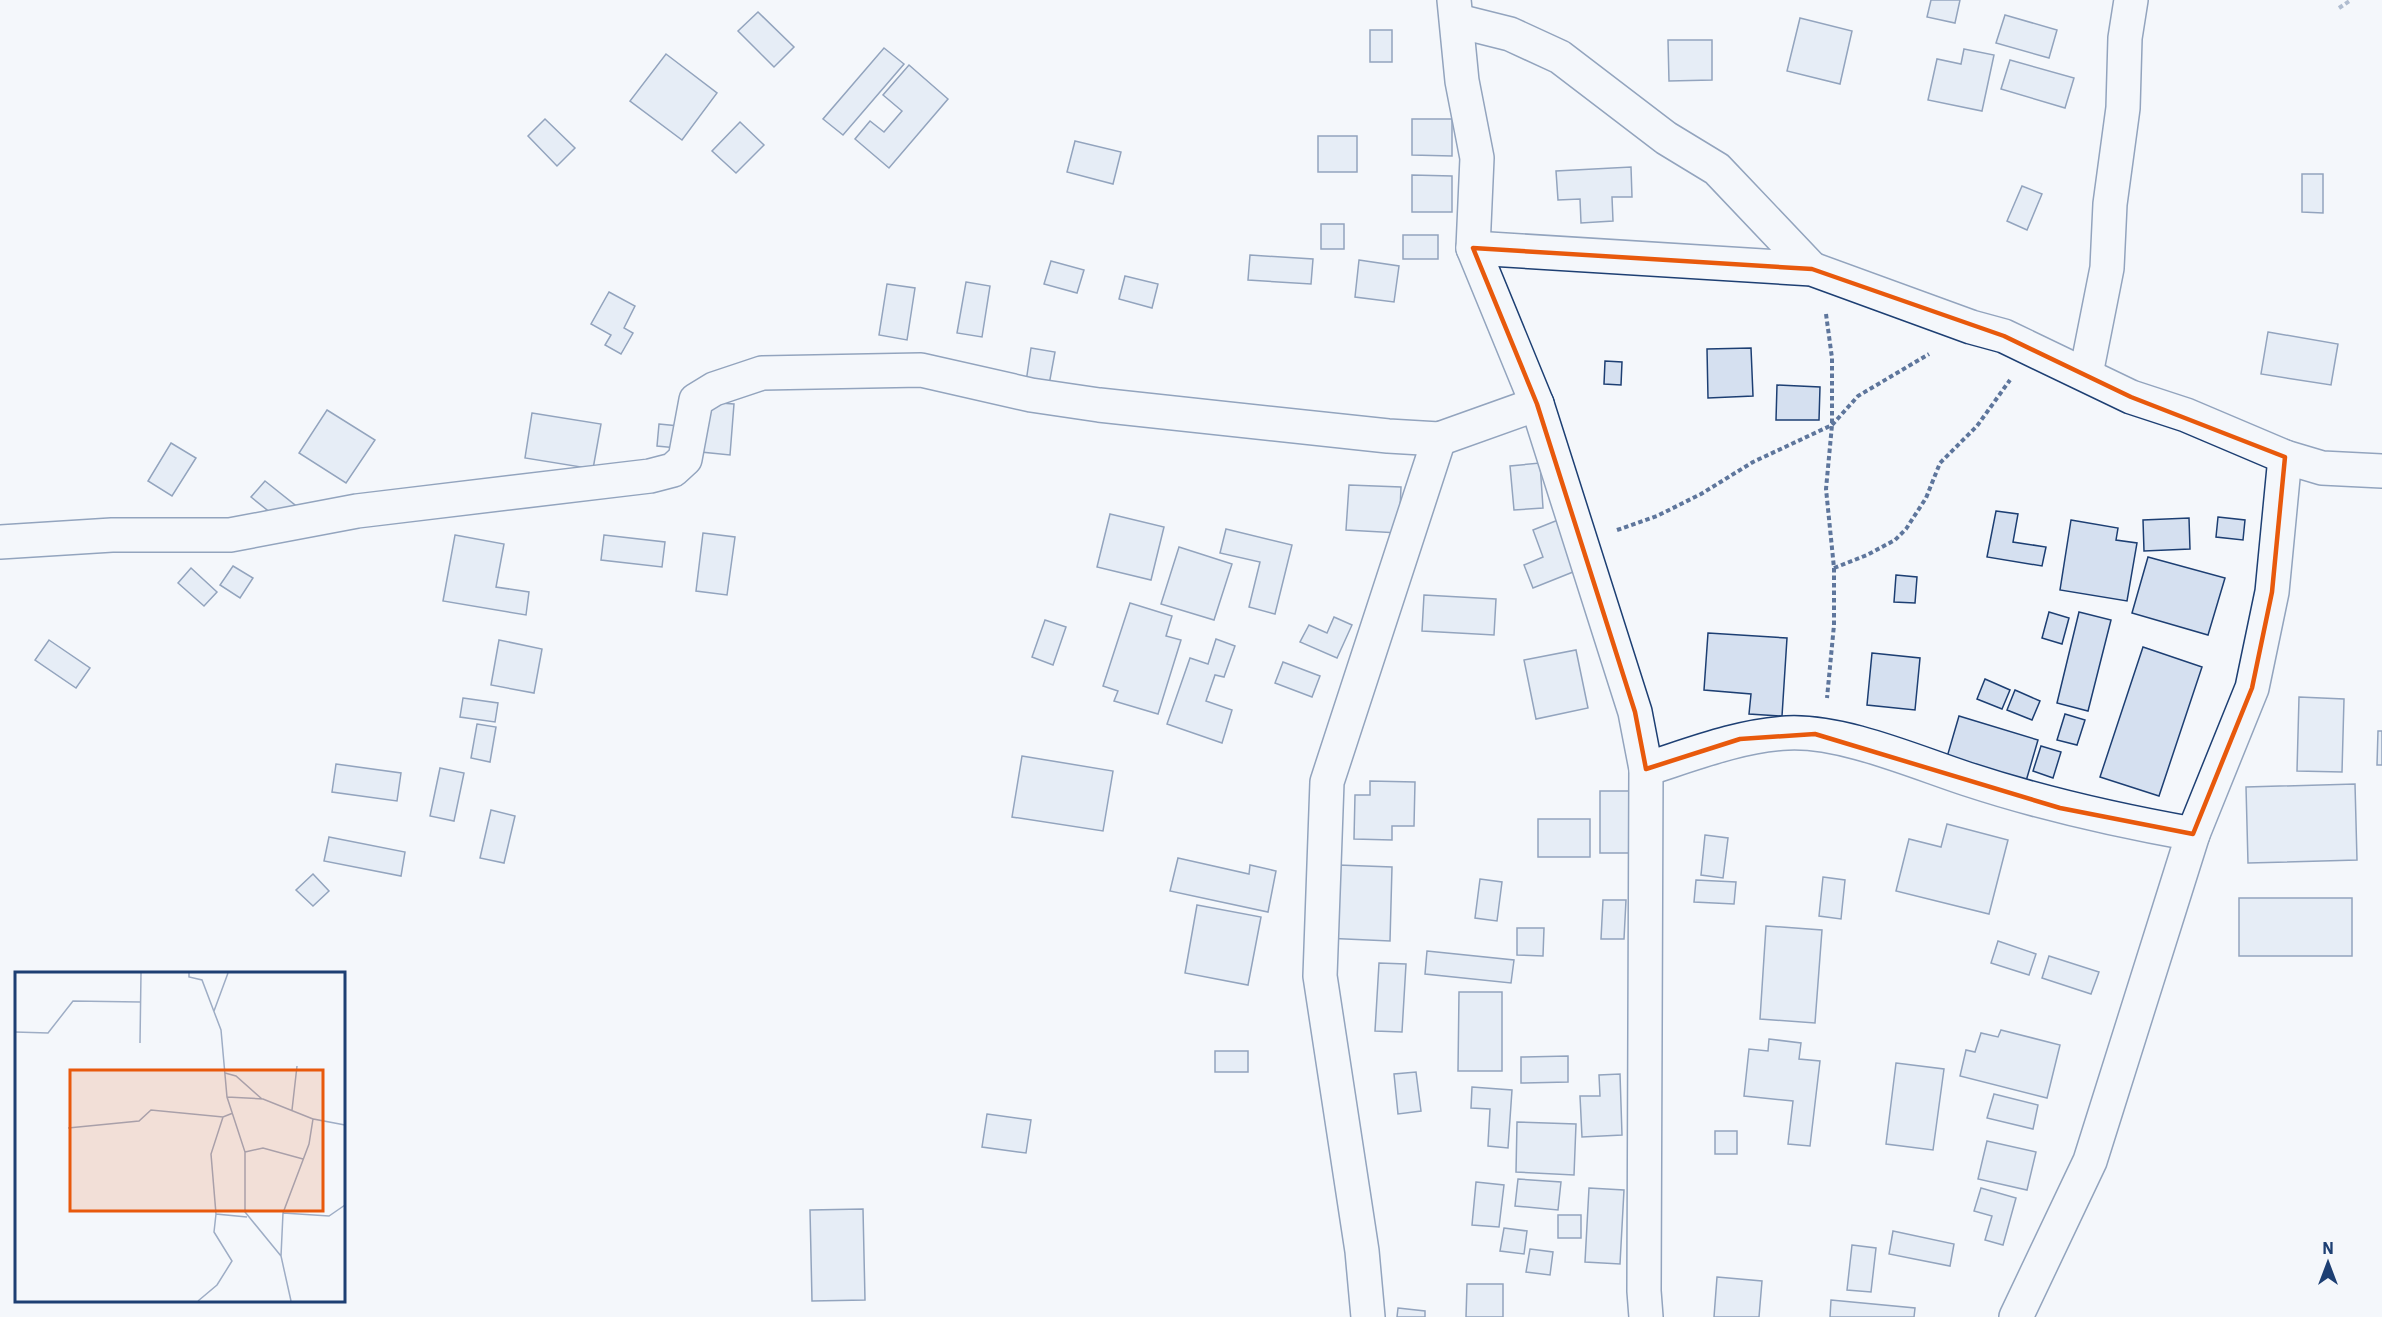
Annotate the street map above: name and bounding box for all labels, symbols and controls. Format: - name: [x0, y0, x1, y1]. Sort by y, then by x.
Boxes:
- inset map: [15, 972, 345, 1302]
- north arrow: [2298, 1233, 2358, 1293]
- text: N: [2322, 1238, 2334, 1258]

